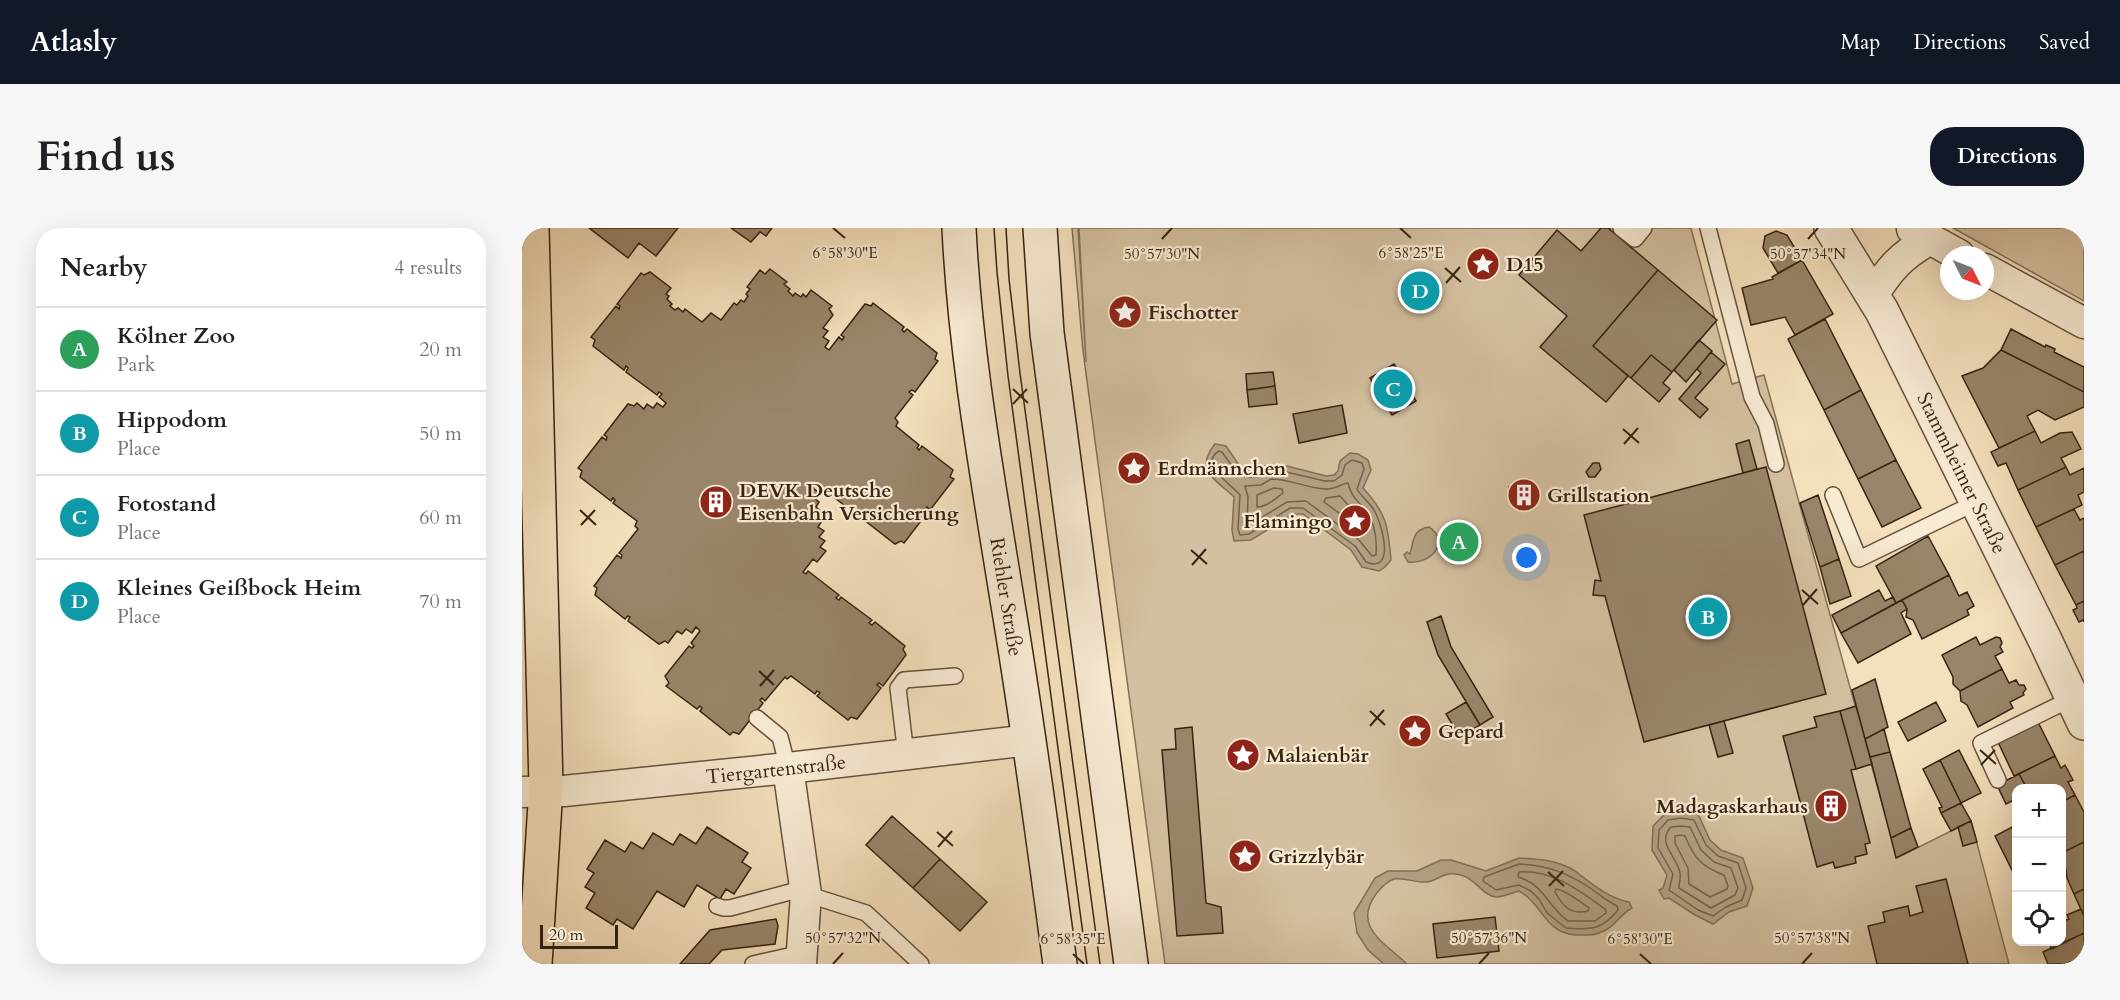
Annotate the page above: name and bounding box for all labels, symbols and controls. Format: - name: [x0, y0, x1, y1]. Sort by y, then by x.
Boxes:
- text: Atlasly: [30, 23, 117, 61]
- text: Map: [1840, 28, 1880, 57]
- text: Directions: [1913, 28, 2006, 57]
- text: Saved: [2039, 28, 2090, 57]
- button: Directions: [1930, 127, 2084, 186]
- text: Find us: [36, 128, 176, 185]
- text: 6°58'30"E: [813, 243, 877, 263]
- text: 6°58'25"E: [1379, 243, 1443, 263]
- text: 50°57'30"N: [1124, 244, 1200, 264]
- text: 50°57'34"N: [1770, 244, 1846, 264]
- place icon: D15: [1465, 246, 1501, 282]
- north arrow: [1940, 246, 1994, 300]
- text: Nearby: [60, 250, 148, 285]
- place label: D15: [1506, 251, 1544, 278]
- text: 4 results: [394, 254, 462, 281]
- pin: D: [1400, 268, 1440, 314]
- place icon: Fischotter: [1107, 294, 1143, 330]
- place label: Fischotter: [1148, 299, 1239, 326]
- text: Kölner Zoo: [117, 321, 235, 351]
- text: A: [72, 336, 87, 363]
- text: 20 m: [419, 336, 462, 363]
- text: Park: [117, 351, 155, 378]
- pin: C: [1374, 366, 1412, 412]
- street label: Stammheimer Straße: [1910, 388, 2013, 558]
- text: Hippodom: [117, 405, 227, 435]
- text: B: [72, 420, 87, 447]
- text: 50 m: [419, 420, 462, 447]
- text: Place: [117, 435, 161, 462]
- place icon: Erdmännchen: [1116, 450, 1152, 486]
- place label: Erdmännchen: [1157, 455, 1287, 482]
- place label: DEVK Deutsche Eisenbahn Versicherung: [739, 477, 959, 527]
- building icon: Grillstation: [1506, 477, 1542, 513]
- place label: Grillstation: [1547, 482, 1650, 509]
- building icon: DEVK Deutsche Eisenbahn Versicherung: [698, 484, 734, 520]
- text: Fotostand: [117, 489, 216, 519]
- place icon: Flamingo: [1337, 503, 1373, 539]
- text: C: [72, 504, 87, 531]
- text: 60 m: [419, 504, 462, 531]
- place label: Flamingo: [1243, 508, 1332, 535]
- text: Place: [117, 519, 161, 546]
- pin: A: [1440, 520, 1478, 564]
- street label: Riehler Straße: [983, 536, 1029, 658]
- your location: [1512, 543, 1541, 572]
- text: Kleines Geißbock Heim: [117, 573, 361, 603]
- text: D: [71, 588, 88, 615]
- text: 70 m: [419, 588, 462, 615]
- pin: B: [1688, 594, 1728, 640]
- text: Place: [117, 603, 161, 630]
- place icon: Gepard: [1397, 713, 1433, 749]
- place label: Gepard: [1438, 718, 1505, 745]
- place icon: Malaienbär: [1225, 737, 1261, 773]
- place label: Malaienbär: [1266, 742, 1370, 769]
- street label: Tiergartenstraße: [705, 748, 847, 790]
- map controls: [2012, 784, 2066, 946]
- button: +: [2012, 784, 2066, 838]
- building icon: Madagaskarhaus: [1813, 788, 1849, 824]
- place label: Madagaskarhaus: [1656, 793, 1808, 820]
- place icon: Grizzlybär: [1227, 838, 1263, 874]
- button: −: [2012, 838, 2066, 892]
- place label: Grizzlybär: [1268, 843, 1365, 870]
- button: locate: [2012, 892, 2066, 946]
- scale bar: [540, 922, 618, 950]
- text: 20 m: [549, 924, 583, 946]
- text: 50°57'32"N: [805, 928, 881, 948]
- text: 50°57'36"N: [1451, 928, 1527, 948]
- text: 50°57'38"N: [1774, 928, 1850, 948]
- text: 6°58'35"E: [1041, 929, 1105, 949]
- text: 6°58'30"E: [1608, 929, 1672, 949]

